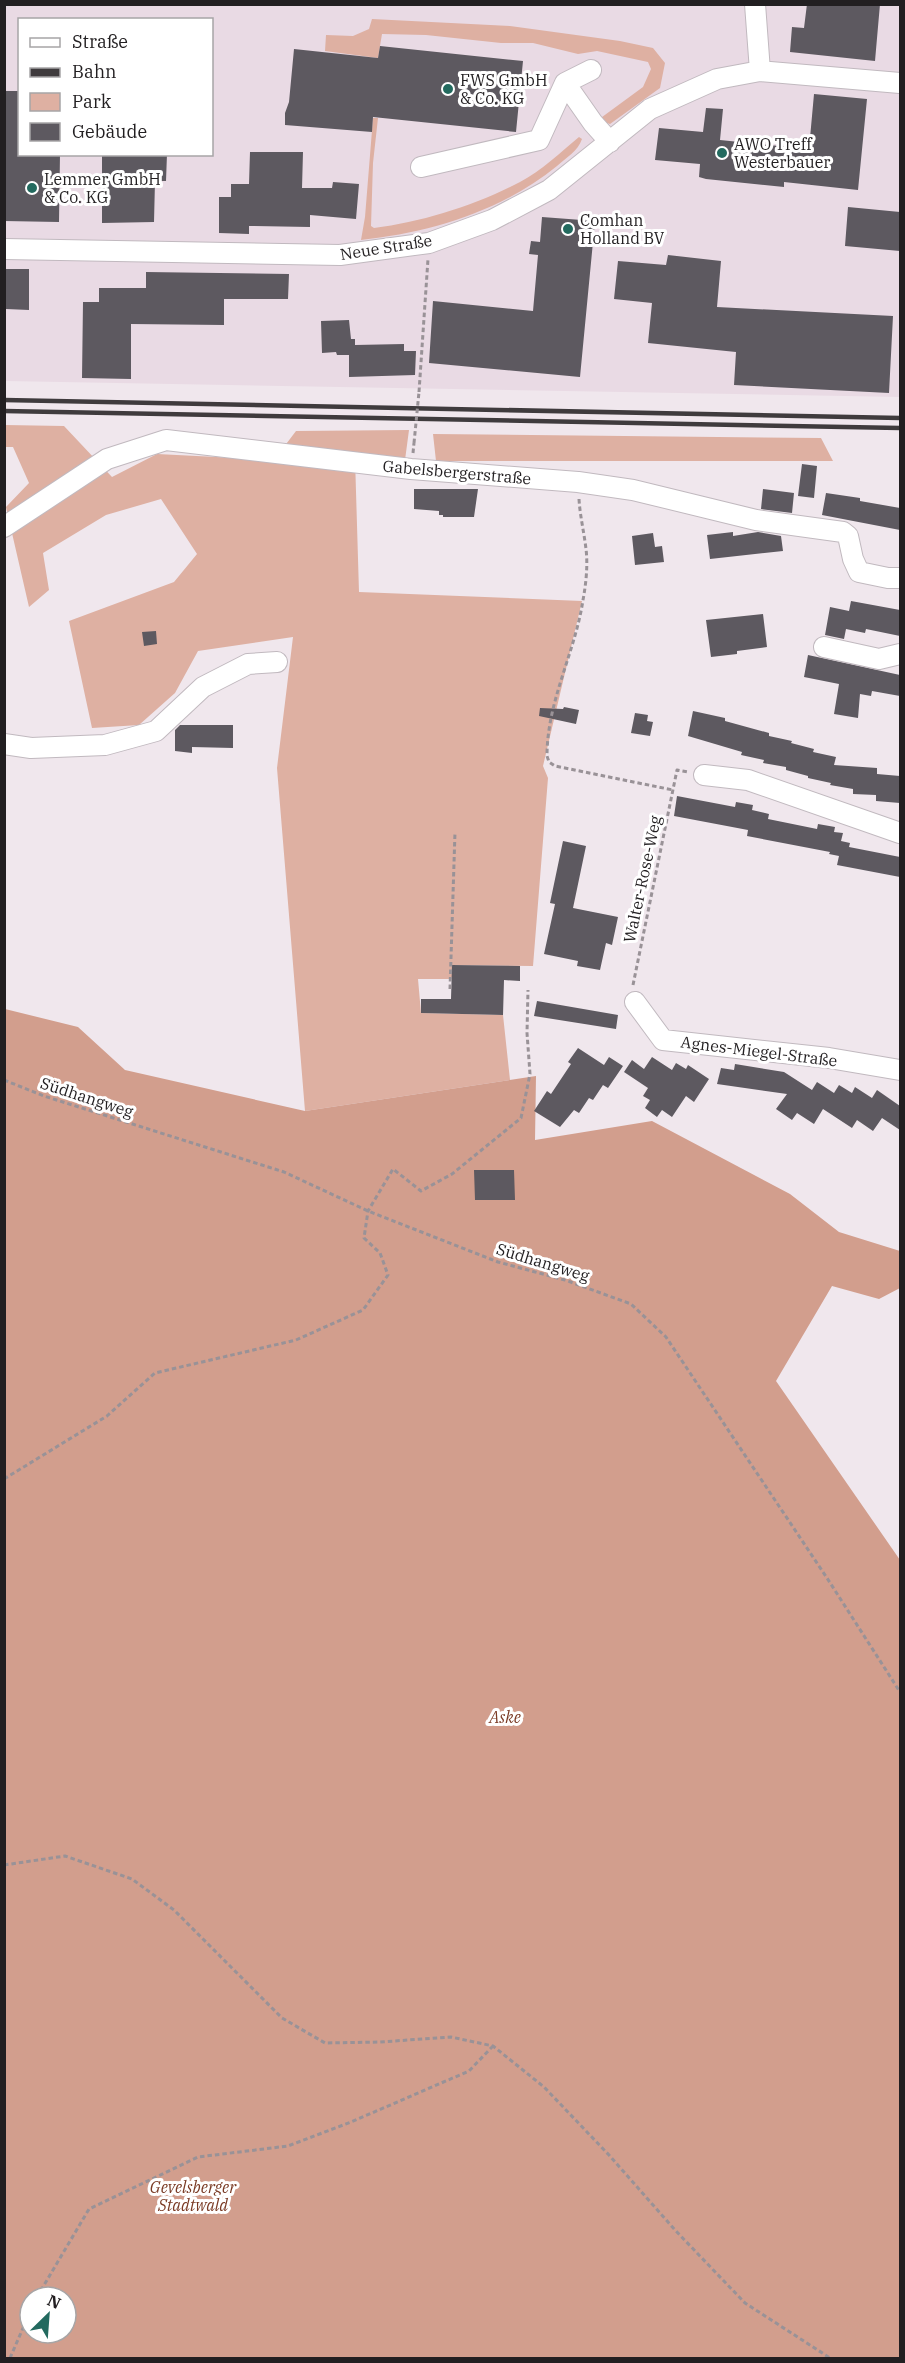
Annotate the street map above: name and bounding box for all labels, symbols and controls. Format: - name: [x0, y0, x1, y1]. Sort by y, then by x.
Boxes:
- legend: [18, 18, 213, 156]
- text: Straße: [72, 30, 128, 53]
- text: Bahn: [72, 60, 117, 83]
- place label: FWS GmbH & Co. KG: [460, 70, 548, 108]
- marker: FWS GmbH & Co. KG: [441, 82, 455, 96]
- text: Park: [72, 90, 112, 113]
- text: Gebäude: [72, 120, 147, 143]
- place label: AWO Treff Westerbauer: [734, 134, 830, 172]
- marker: AWO Treff Westerbauer: [715, 146, 729, 160]
- place label: Lemmer GmbH & Co. KG: [44, 169, 161, 207]
- marker: Lemmer GmbH & Co. KG: [25, 181, 39, 195]
- place label: Comhan Holland BV: [580, 210, 665, 248]
- marker: Comhan Holland BV: [561, 222, 575, 236]
- street label: Neue Straße: [339, 230, 433, 264]
- street label: Gabelsbergerstraße: [382, 456, 532, 488]
- street label: Walter-Rose-Weg: [619, 813, 665, 944]
- street label: Agnes-Miegel-Straße: [680, 1031, 838, 1071]
- street label: Südhangweg: [38, 1073, 136, 1121]
- street label: Südhangweg: [494, 1238, 592, 1286]
- park label: Aske: [488, 1707, 521, 1727]
- park label: Gevelsberger Stadtwald: [150, 2177, 237, 2215]
- north arrow: [18, 2285, 78, 2345]
- text: N: [44, 2290, 64, 2313]

